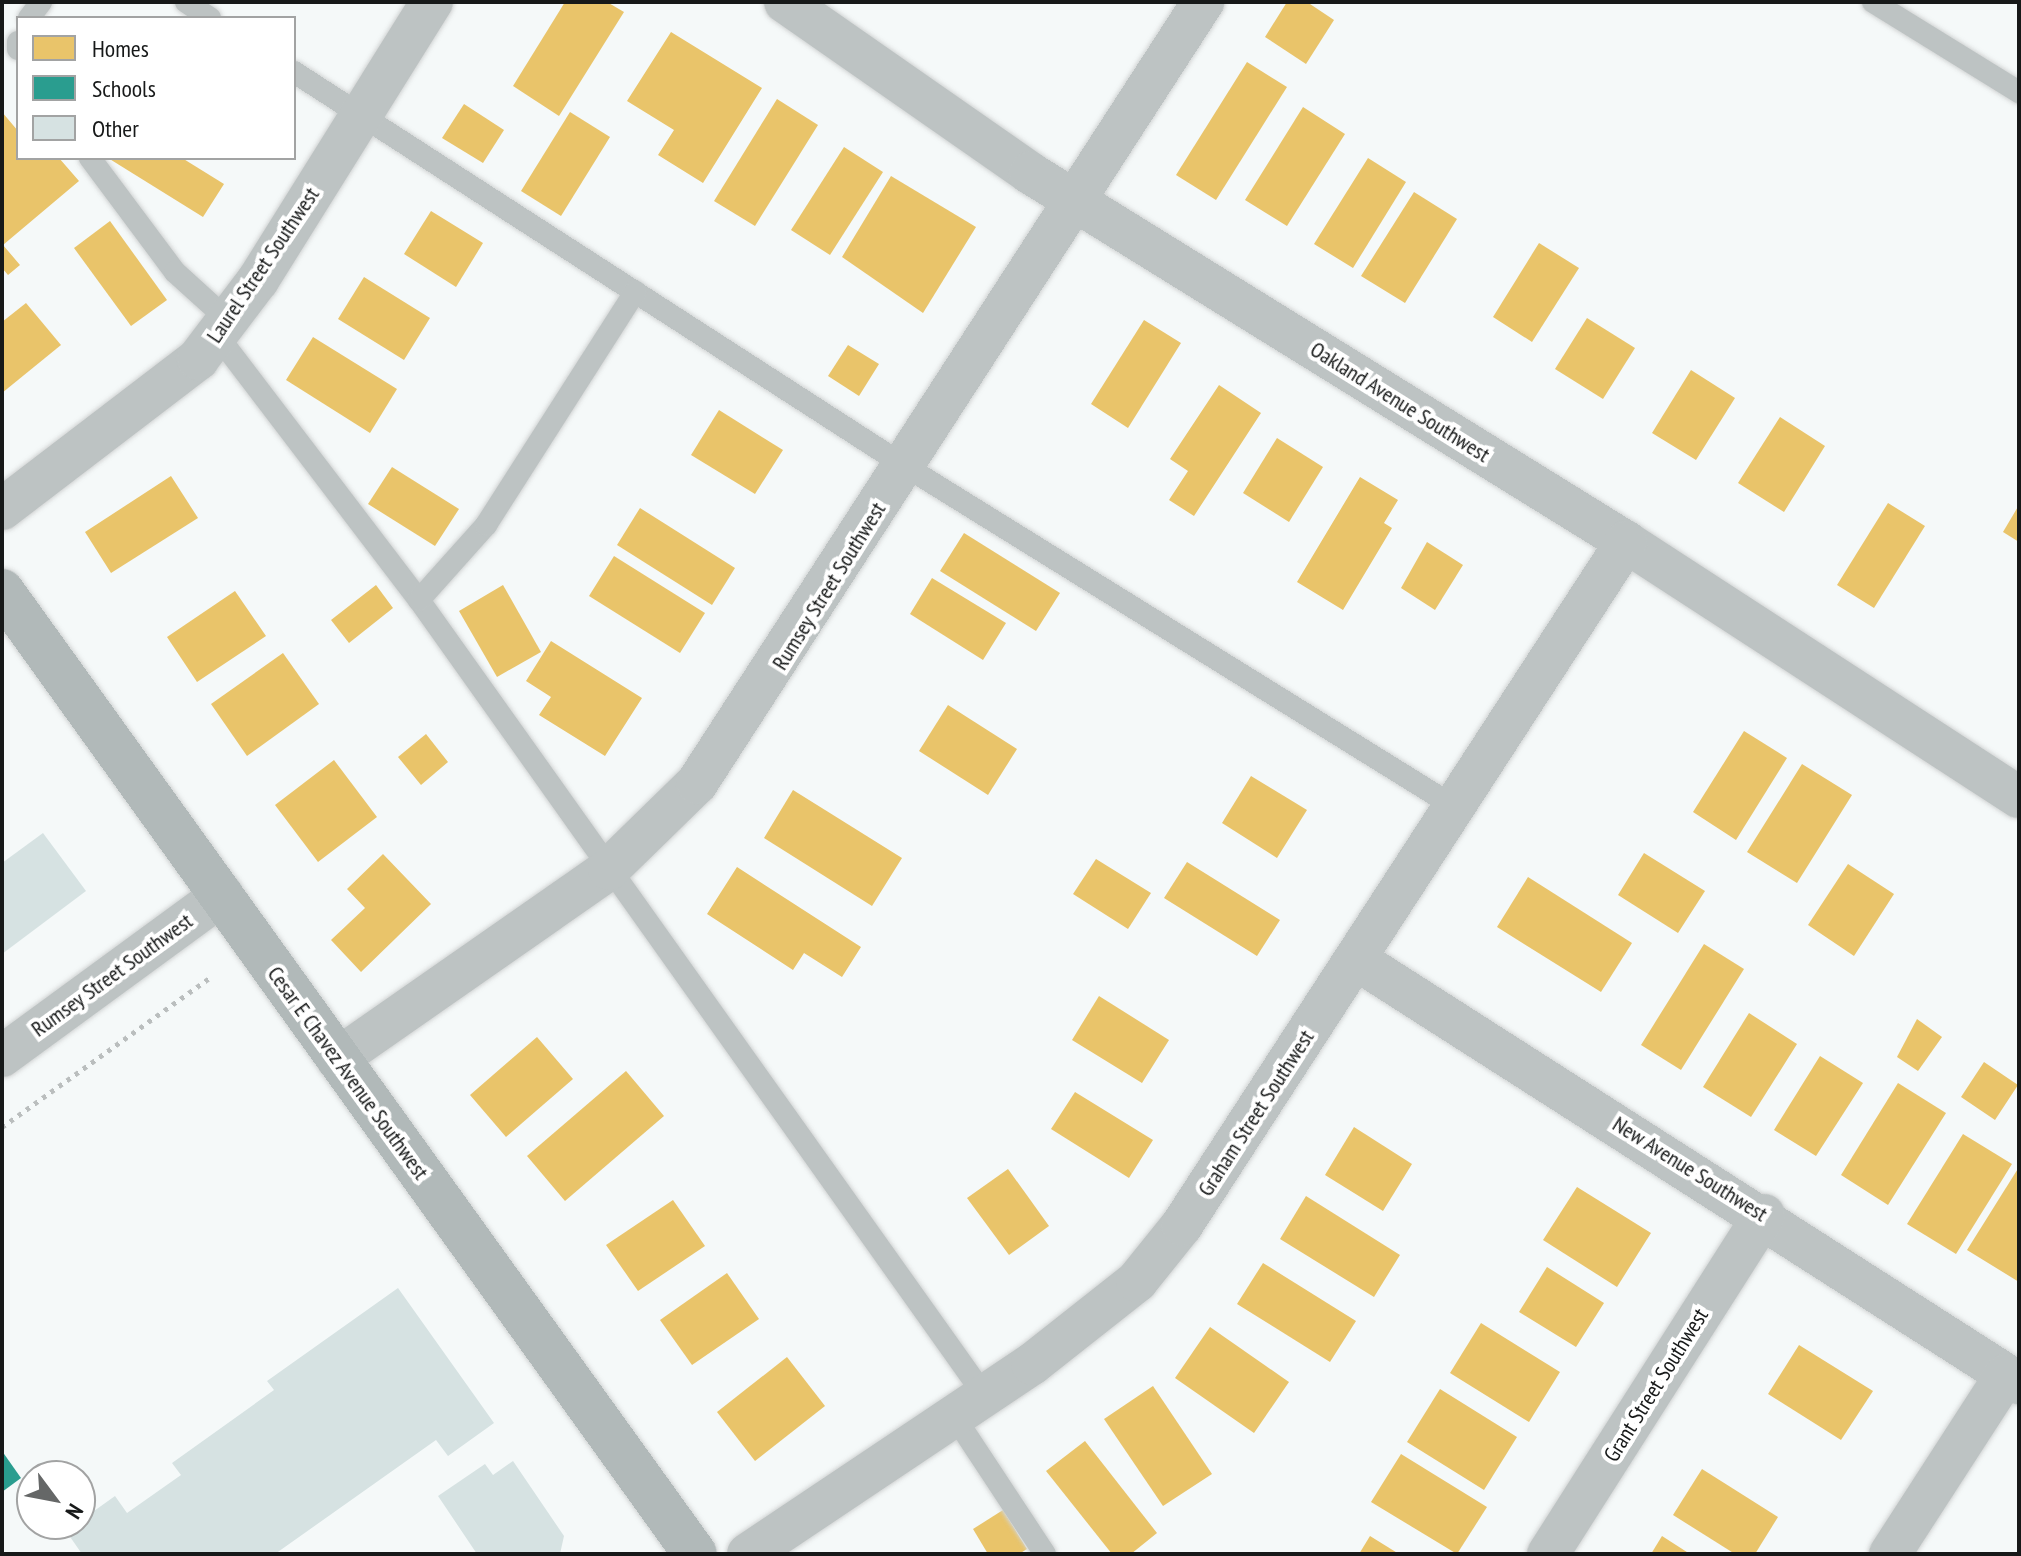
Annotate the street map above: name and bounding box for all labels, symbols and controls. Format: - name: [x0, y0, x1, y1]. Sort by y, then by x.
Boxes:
- legend: [16, 16, 296, 160]
- text: Homes: [92, 33, 149, 64]
- text: Schools: [92, 73, 156, 104]
- text: Other: [92, 113, 139, 144]
- street label: Laurel Street Southwest: [201, 182, 325, 348]
- street label: Oakland Avenue Southwest: [1305, 336, 1495, 468]
- street label: Rumsey Street Southwest: [767, 497, 891, 675]
- street label: Rumsey Street Southwest: [26, 908, 198, 1042]
- street label: Cesar E Chavez Avenue Southwest: [261, 961, 435, 1185]
- street label: Graham Street Southwest: [1192, 1025, 1320, 1201]
- street label: New Avenue Southwest: [1607, 1111, 1773, 1227]
- street label: Grant Street Southwest: [1598, 1303, 1714, 1467]
- north arrow: [16, 1460, 96, 1540]
- text: N: [60, 1499, 90, 1524]

